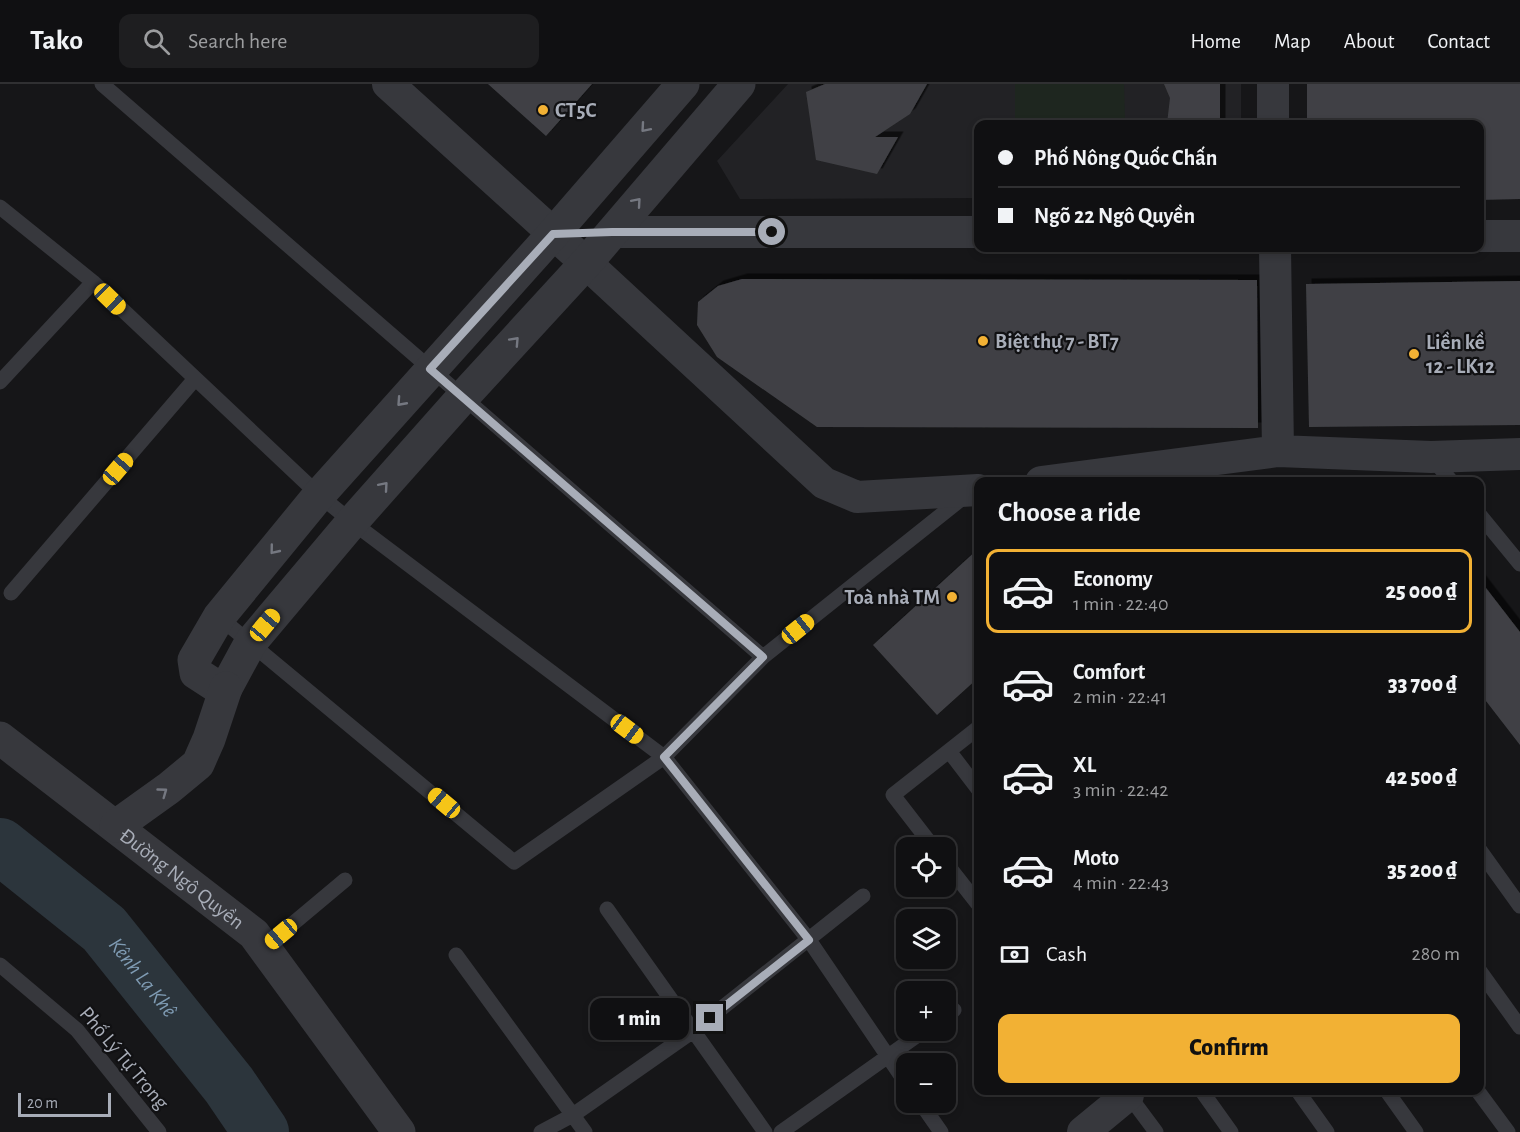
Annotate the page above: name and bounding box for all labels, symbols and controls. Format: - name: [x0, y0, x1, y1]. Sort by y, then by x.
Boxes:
- search box: [119, 14, 539, 68]
- icon: search: [140, 25, 173, 58]
- text: Tako: [30, 27, 83, 55]
- text: Search here: [188, 30, 288, 52]
- text: Home: [1190, 31, 1241, 52]
- text: Map: [1274, 31, 1311, 52]
- text: About: [1344, 31, 1394, 52]
- text: Contact: [1427, 31, 1490, 52]
- place label: CT5C: [555, 100, 596, 121]
- marker: CT5C: [536, 103, 550, 117]
- one-way arrow: [641, 121, 652, 132]
- text: Phố Nông Quốc Chấn: [1034, 147, 1217, 169]
- one-way arrow: [630, 198, 641, 209]
- text: Ngõ 22 Ngô Quyền: [1034, 205, 1195, 227]
- route start: [758, 218, 785, 245]
- car: [91, 280, 129, 318]
- place label: Biệt thự 7 - BT7: [995, 331, 1119, 352]
- place label: Liền kề 12 - LK12: [1426, 331, 1495, 377]
- marker: Biệt thự 7 - BT7: [976, 334, 990, 348]
- one-way arrow: [508, 337, 519, 347]
- marker: Liền kề 12 - LK12: [1407, 347, 1421, 361]
- one-way arrow: [397, 395, 408, 406]
- car: [99, 450, 137, 488]
- one-way arrow: [377, 482, 388, 492]
- text: Choose a ride: [998, 499, 1141, 526]
- one-way arrow: [270, 543, 281, 554]
- icon: car: [1001, 564, 1055, 618]
- text: Economy: [1073, 568, 1153, 590]
- text: 25 000 ₫: [1385, 580, 1457, 602]
- place label: Toà nhà TM: [844, 587, 940, 608]
- marker: Toà nhà TM: [945, 590, 959, 604]
- text: 1 min · 22:40: [1073, 594, 1168, 614]
- car: [247, 605, 283, 645]
- car: [778, 611, 818, 647]
- icon: car: [1001, 657, 1055, 711]
- text: Comfort: [1073, 661, 1145, 683]
- text: 33 700 ₫: [1388, 673, 1457, 695]
- text: 2 min · 22:41: [1073, 687, 1167, 707]
- car: [607, 711, 647, 747]
- icon: car: [1001, 750, 1055, 804]
- text: XL: [1073, 754, 1096, 776]
- text: 42 500 ₫: [1386, 766, 1457, 788]
- text: 3 min · 22:42: [1073, 780, 1168, 800]
- car: [424, 785, 464, 821]
- one-way arrow: [157, 788, 168, 799]
- street label: Đường Ngô Quyền: [116, 824, 248, 933]
- map controls: [896, 837, 956, 1113]
- button: locate: [896, 837, 956, 897]
- icon: car: [1001, 843, 1055, 897]
- text: Moto: [1073, 847, 1119, 869]
- text: 35 200 ₫: [1387, 859, 1457, 881]
- text: 4 min · 22:43: [1073, 873, 1169, 893]
- button: layers: [896, 909, 956, 969]
- car: [261, 916, 301, 952]
- water label: Kênh La Khê: [105, 934, 181, 1022]
- icon: cash: [998, 938, 1031, 971]
- text: Cash: [1046, 943, 1087, 965]
- text: 280 m: [1412, 944, 1460, 964]
- button: +: [896, 981, 956, 1041]
- callout: 1 min: [590, 997, 689, 1039]
- street label: Phố Lý Tự Trọng: [75, 1003, 173, 1114]
- route end: [696, 1004, 723, 1031]
- text: 1 min: [618, 1009, 661, 1029]
- button: Confirm: [998, 1014, 1460, 1083]
- button: −: [896, 1053, 956, 1113]
- scale bar: [18, 1090, 111, 1118]
- text: 20 m: [27, 1095, 58, 1111]

